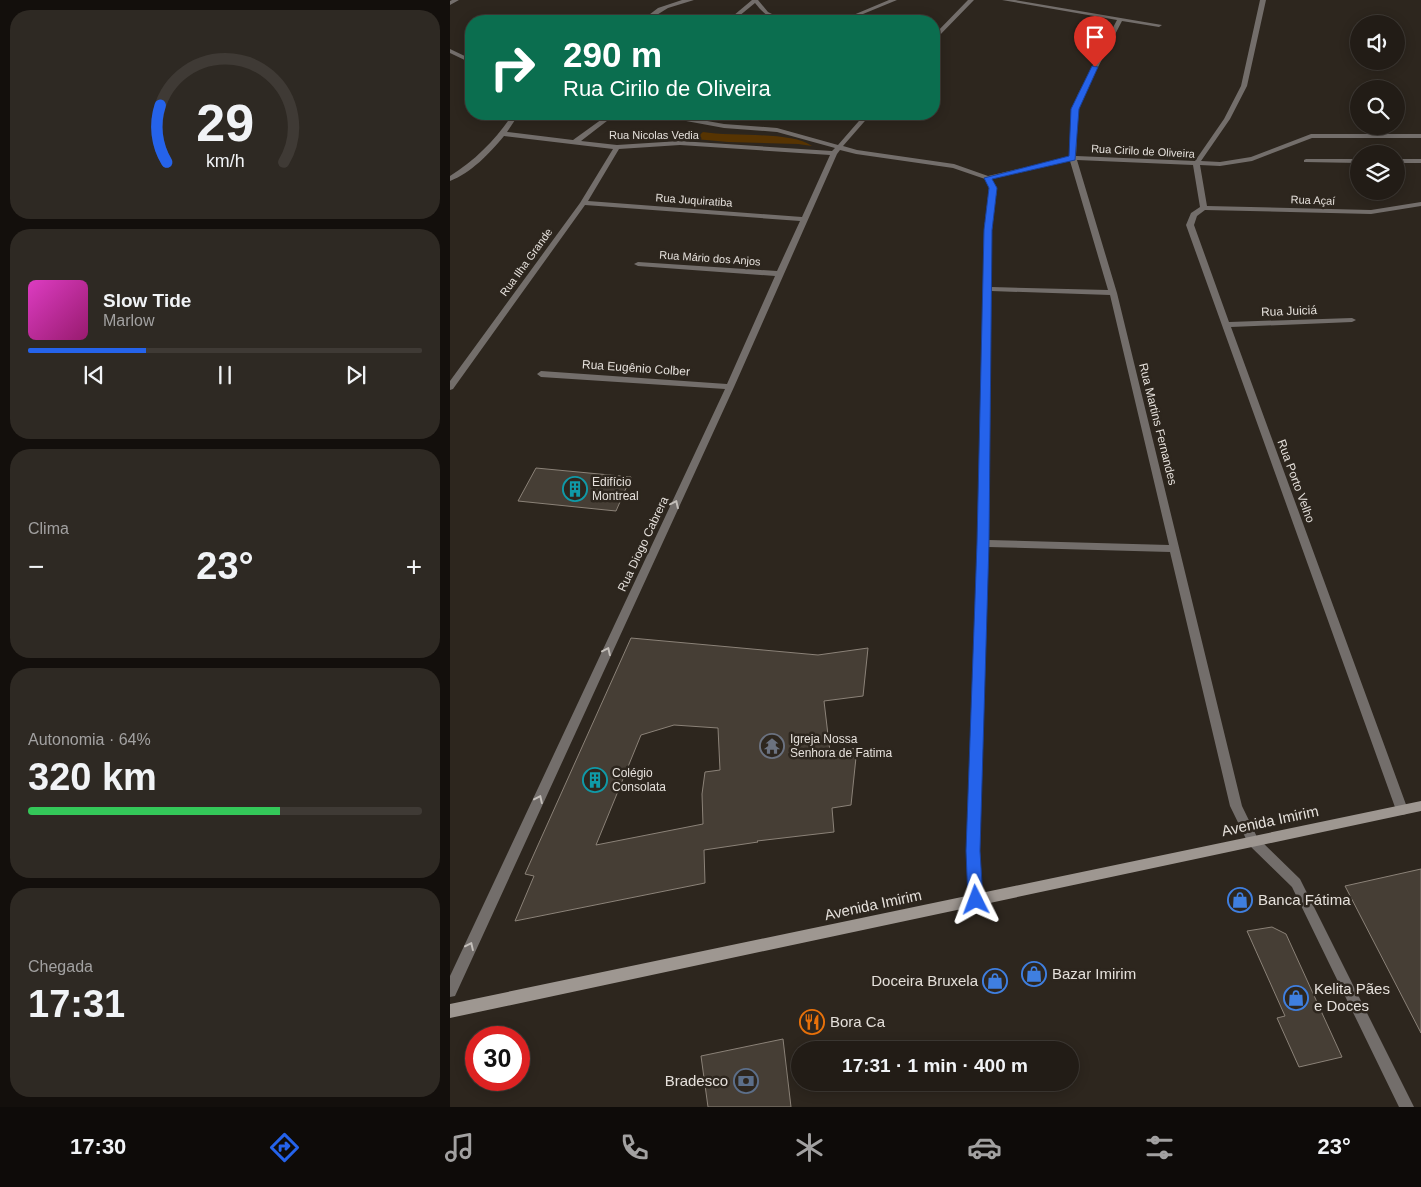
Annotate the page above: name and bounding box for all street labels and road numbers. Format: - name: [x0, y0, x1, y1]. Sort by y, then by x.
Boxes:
- street label: Rua Nicolas Vedia: [609, 129, 700, 141]
- street label: Rua Cirilo de Oliveira: [1091, 142, 1196, 160]
- street label: Rua Juquiratiba: [655, 191, 734, 209]
- street label: Rua Açaí: [1290, 193, 1336, 207]
- street label: Rua Ilha Grande: [497, 226, 555, 298]
- street label: Rua Mário dos Anjos: [659, 248, 762, 268]
- street label: Rua Juiciá: [1261, 303, 1318, 319]
- street label: Rua Eugênio Colber: [582, 357, 690, 379]
- street label: Rua Martins Fernandes: [1136, 361, 1180, 487]
- street label: Rua Porto Velho: [1274, 438, 1318, 525]
- street label: Rua Diogo Cabrera: [615, 494, 671, 594]
- street label: Avenida Imirim: [1220, 802, 1320, 839]
- street label: Avenida Imirim: [823, 886, 923, 923]

